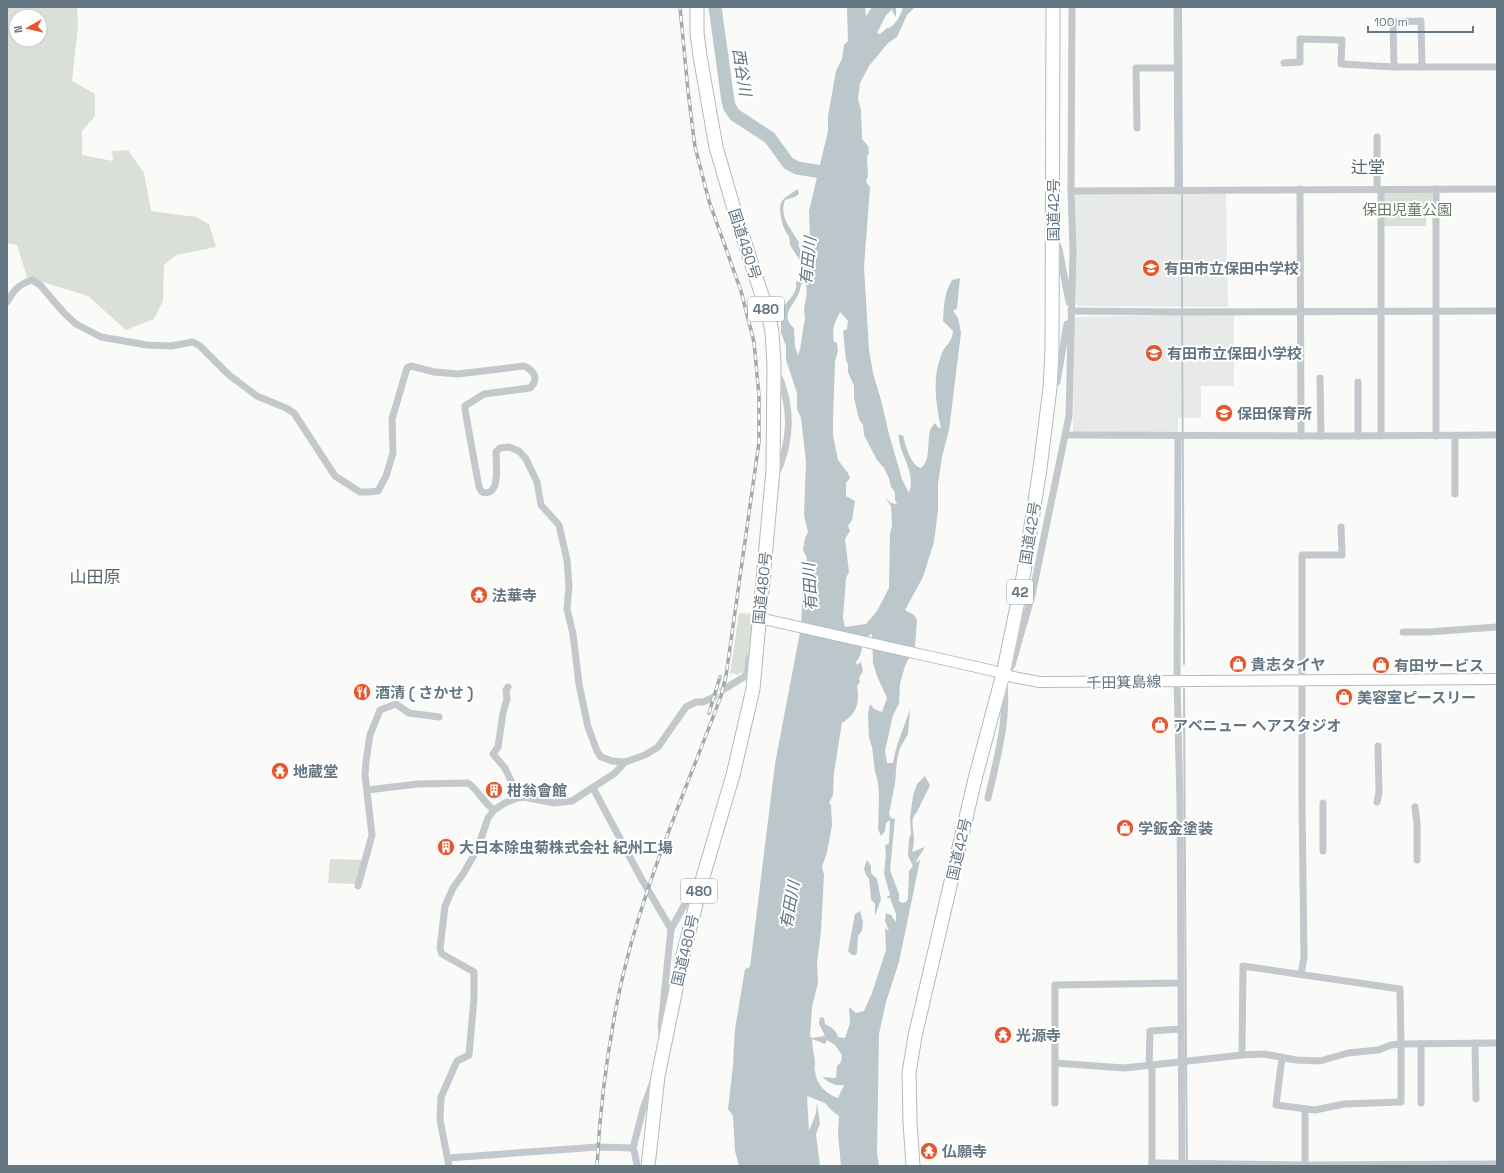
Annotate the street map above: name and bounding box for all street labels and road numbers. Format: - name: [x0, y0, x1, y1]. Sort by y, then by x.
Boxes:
- street label: 国道42号: [1044, 178, 1063, 242]
- street label: 国道480号: [725, 206, 765, 282]
- road number: 480: [748, 297, 784, 321]
- street label: 国道42号: [1016, 500, 1044, 566]
- street label: 国道480号: [749, 551, 775, 625]
- road number: 42: [1007, 580, 1033, 604]
- street label: 千田箕島線: [1086, 672, 1162, 692]
- street label: 国道42号: [943, 816, 975, 882]
- road number: 480: [681, 879, 717, 903]
- street label: 国道480号: [667, 912, 703, 988]

